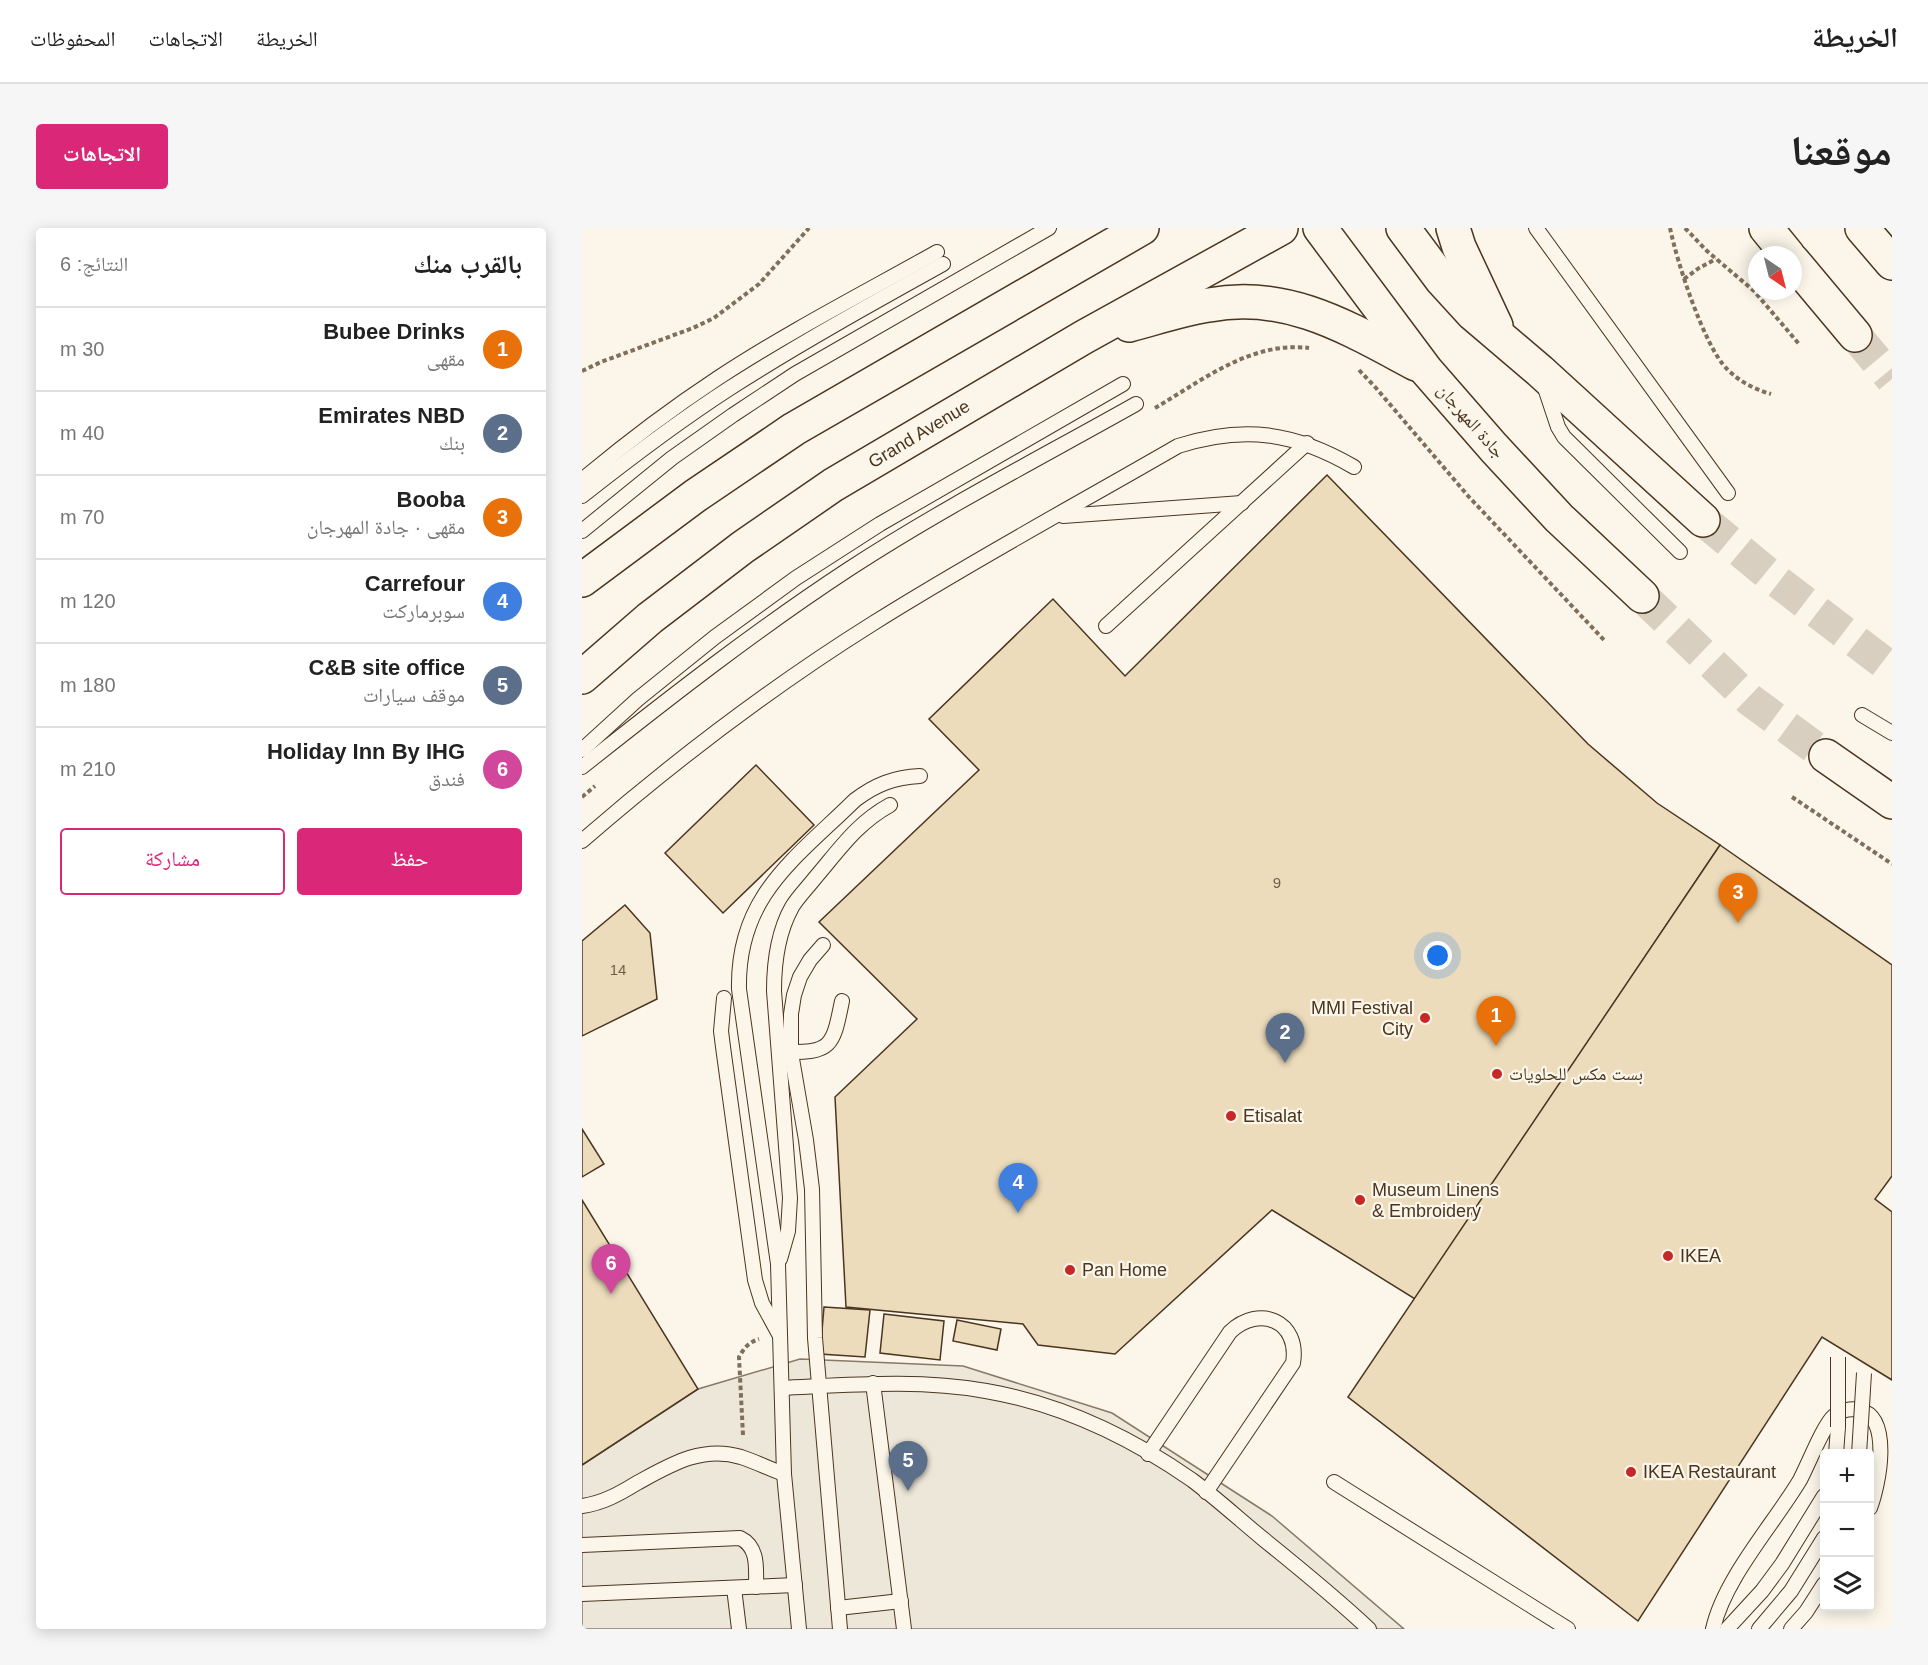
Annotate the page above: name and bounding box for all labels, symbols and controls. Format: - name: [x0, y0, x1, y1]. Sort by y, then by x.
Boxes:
- text: الخريطة: [1812, 22, 1898, 53]
- text: المحفوظات: [30, 27, 115, 50]
- text: الاتجاهات: [148, 27, 223, 50]
- text: الخريطة: [256, 27, 318, 50]
- button: الاتجاهات: [36, 124, 168, 189]
- text: موقعنا: [1791, 127, 1892, 174]
- north arrow: [1748, 246, 1802, 300]
- text: بالقرب منك: [413, 249, 522, 279]
- text: النتائج: 6: [60, 253, 128, 275]
- text: Bubee Drinks: [323, 319, 465, 344]
- text: 30 m: [60, 338, 104, 360]
- text: 1: [497, 338, 508, 360]
- text: مقهى: [427, 348, 465, 370]
- street label: جادة المهرجان: [1433, 380, 1509, 463]
- street label: Grand Avenue: [865, 396, 973, 472]
- text: Emirates NBD: [318, 403, 465, 428]
- text: 40 m: [60, 422, 104, 444]
- text: 2: [497, 422, 508, 444]
- text: بنك: [439, 432, 465, 454]
- text: Booba: [397, 487, 465, 512]
- text: 70 m: [60, 506, 104, 528]
- text: 3: [497, 506, 508, 528]
- text: مقهى · جادة المهرجان: [307, 516, 465, 538]
- text: Carrefour: [365, 571, 465, 596]
- text: 120 m: [60, 590, 116, 612]
- text: 4: [497, 590, 508, 612]
- text: سوبرماركت: [382, 600, 465, 622]
- text: C&B site office: [309, 655, 465, 680]
- text: 180 m: [60, 674, 116, 696]
- text: 5: [497, 674, 508, 696]
- text: موقف سيارات: [363, 684, 465, 706]
- text: Holiday Inn By IHG: [267, 739, 465, 764]
- text: 210 m: [60, 758, 116, 780]
- text: 6: [497, 758, 508, 780]
- text: فندق: [428, 768, 465, 790]
- button: مشاركة: [60, 828, 285, 895]
- button: حفظ: [297, 828, 522, 895]
- house number: 9: [1273, 874, 1281, 891]
- pin: 3: [1718, 874, 1758, 923]
- your location: [1423, 941, 1452, 970]
- house number: 14: [610, 961, 626, 978]
- pin: 1: [1476, 996, 1516, 1046]
- place label: MMI Festival City: [1311, 998, 1413, 1039]
- marker: MMI Festival City: [1418, 1011, 1432, 1025]
- pin: 2: [1266, 1014, 1304, 1063]
- place label: بست مكس للحلويات: [1509, 1064, 1643, 1085]
- marker: بست مكس للحلويات: [1490, 1067, 1504, 1081]
- place label: Etisalat: [1243, 1106, 1302, 1126]
- marker: Etisalat: [1224, 1109, 1238, 1123]
- pin: 4: [998, 1164, 1038, 1213]
- place label: Museum Linens & Embroidery: [1372, 1180, 1499, 1221]
- marker: Museum Linens & Embroidery: [1353, 1193, 1367, 1207]
- pin: 6: [591, 1244, 630, 1294]
- place label: IKEA: [1680, 1246, 1721, 1266]
- marker: IKEA: [1661, 1249, 1675, 1263]
- place label: Pan Home: [1082, 1260, 1167, 1280]
- marker: Pan Home: [1063, 1263, 1077, 1277]
- pin: 5: [888, 1442, 928, 1491]
- map controls: [1820, 1449, 1874, 1611]
- button: +: [1820, 1449, 1874, 1503]
- place label: IKEA Restaurant: [1643, 1462, 1776, 1482]
- marker: IKEA Restaurant: [1624, 1465, 1638, 1479]
- button: −: [1820, 1503, 1874, 1557]
- button: layers: [1820, 1557, 1874, 1611]

